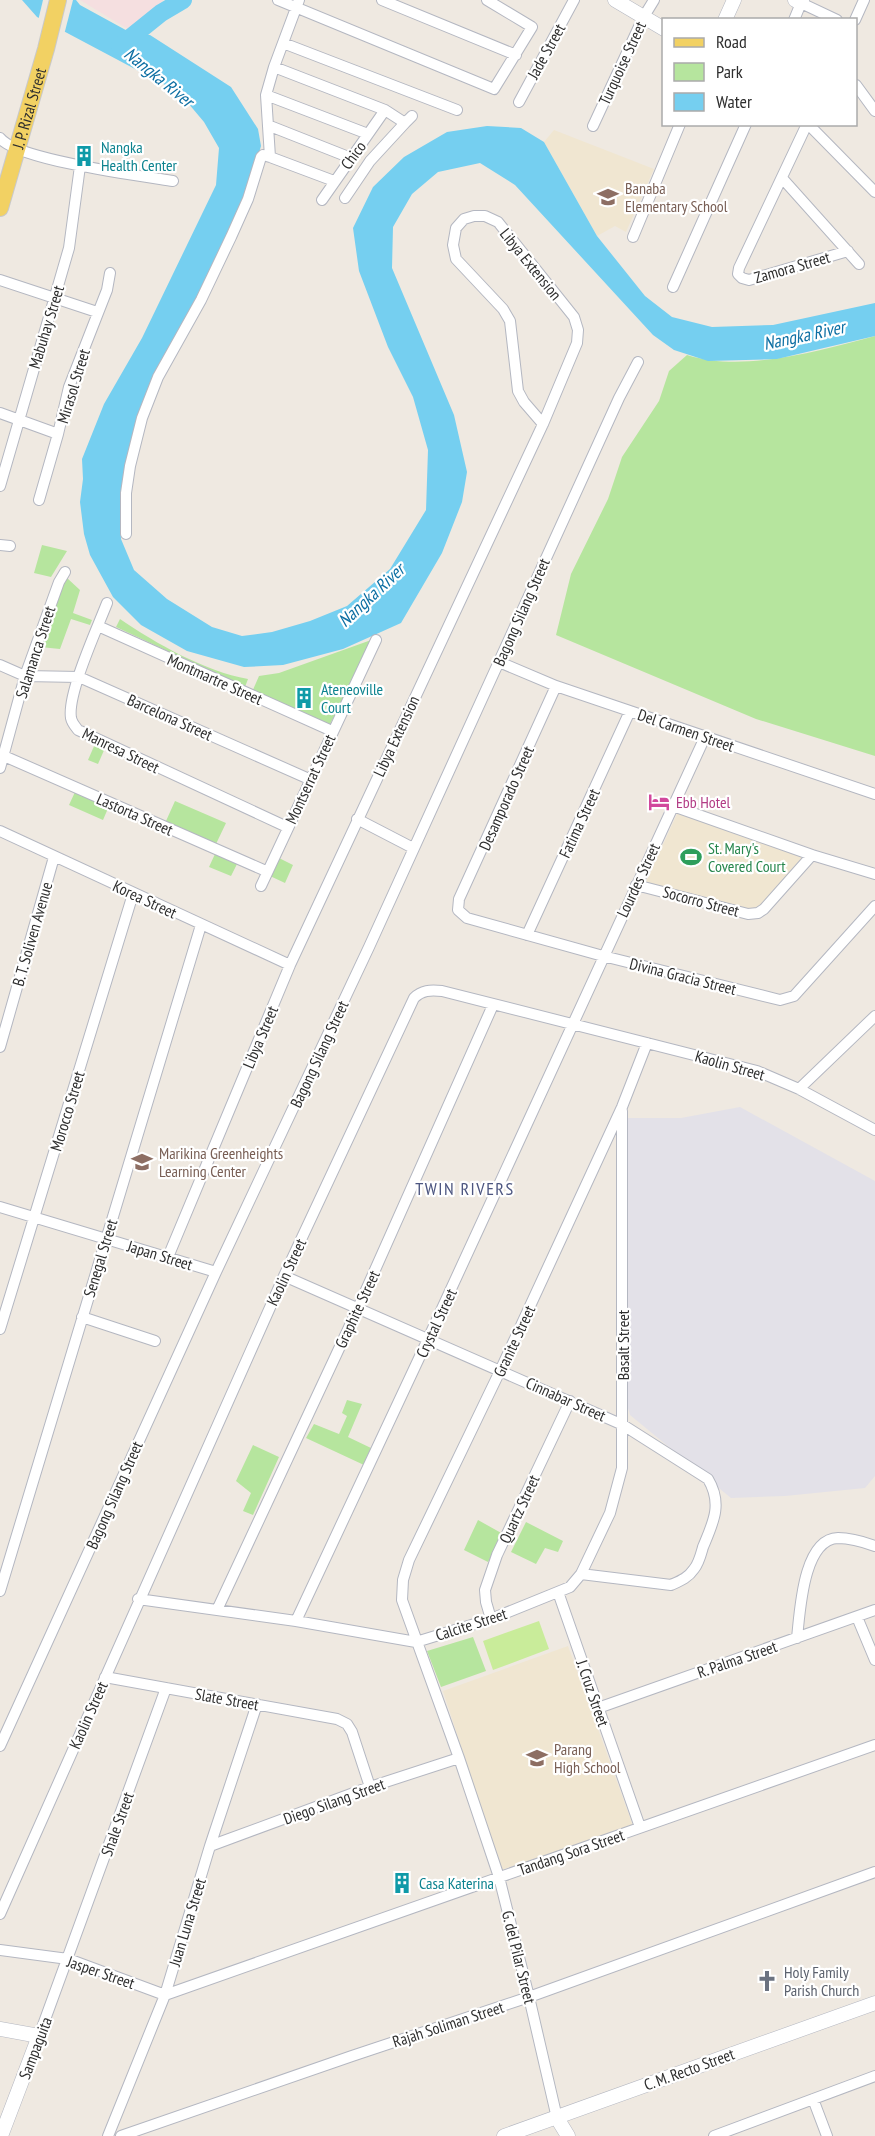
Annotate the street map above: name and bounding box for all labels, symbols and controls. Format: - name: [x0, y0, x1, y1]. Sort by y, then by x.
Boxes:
- street label: Turquoise Street: [594, 17, 650, 108]
- legend: [662, 18, 857, 126]
- street label: Jade Street: [522, 19, 570, 83]
- text: Road: [716, 30, 747, 53]
- water label: Nangka River: [120, 42, 201, 114]
- text: Park: [716, 60, 743, 83]
- street label: J. P. Rizal Street: [7, 65, 50, 152]
- text: Water: [716, 90, 752, 113]
- place label: Nangka Health Center: [101, 137, 178, 175]
- street label: Chico: [336, 137, 370, 173]
- building icon: Nangka Health Center: [72, 144, 96, 168]
- place label: Banaba Elementary School: [625, 178, 728, 216]
- school or university icon: Banaba Elementary School: [596, 185, 620, 209]
- street label: Libya Extension: [496, 224, 566, 304]
- street label: Zamora Street: [752, 247, 833, 287]
- street label: Mabuhay Street: [24, 282, 68, 371]
- water label: Nangka River: [761, 315, 850, 355]
- street label: Mirasol Street: [52, 346, 94, 426]
- street label: Bagong Silang Street: [488, 554, 554, 669]
- water label: Nangka River: [333, 556, 411, 632]
- street label: Salamanca Street: [11, 603, 60, 701]
- street label: Montmartre Street: [164, 649, 266, 709]
- place label: Ateneoville Court: [321, 679, 383, 717]
- building icon: Ateneoville Court: [292, 686, 316, 710]
- street label: Barcelona Street: [124, 689, 216, 745]
- street label: Libya Extension: [369, 692, 423, 780]
- street label: Del Carmen Street: [635, 704, 737, 756]
- street label: Manresa Street: [79, 723, 163, 777]
- street label: Montserrat Street: [281, 730, 340, 827]
- street label: Desamporado Street: [474, 742, 538, 853]
- street label: Fatima Street: [554, 785, 604, 861]
- street label: Lastorta Street: [94, 788, 177, 840]
- hotel icon: Ebb Hotel: [647, 790, 671, 814]
- place label: Ebb Hotel: [676, 792, 731, 812]
- place label: St. Mary's Covered Court: [708, 838, 786, 876]
- street label: Lourdes Street: [612, 839, 664, 920]
- sports icon: St. Mary's Covered Court: [679, 845, 703, 869]
- street label: Korea Street: [110, 876, 181, 923]
- street label: B. T. Soliven Avenue: [8, 880, 56, 988]
- street label: Socorro Street: [661, 881, 742, 921]
- street label: Divina Gracia Street: [628, 953, 739, 999]
- street label: Bagong Silang Street: [285, 997, 353, 1111]
- street label: Libya Street: [238, 1002, 282, 1071]
- street label: Kaolin Street: [693, 1046, 768, 1085]
- street label: Morocco Street: [45, 1068, 89, 1153]
- place label: Marikina Greenheights Learning Center: [159, 1143, 283, 1181]
- school or university icon: Marikina Greenheights Learning Center: [130, 1150, 154, 1174]
- district label: TWIN RIVERS: [415, 1177, 515, 1200]
- street label: Senegal Street: [79, 1216, 122, 1299]
- street label: Japan Street: [124, 1235, 196, 1275]
- street label: Kaolin Street: [262, 1235, 310, 1309]
- street label: Graphite Street: [330, 1266, 384, 1351]
- street label: Crystal Street: [411, 1285, 461, 1361]
- street label: Granite Street: [489, 1302, 539, 1380]
- street label: Basalt Street: [613, 1309, 633, 1380]
- street label: Cinnabar Street: [523, 1372, 610, 1426]
- street label: Bagong Silang Street: [81, 1437, 147, 1552]
- street label: Quartz Street: [494, 1471, 544, 1546]
- street label: Calcite Street: [433, 1603, 510, 1645]
- street label: R. Palma Street: [694, 1636, 780, 1682]
- street label: J. Cruz Street: [572, 1656, 614, 1730]
- street label: Kaolin Street: [64, 1678, 112, 1752]
- street label: Slate Street: [194, 1684, 261, 1715]
- place label: Parang High School: [554, 1739, 621, 1777]
- school or university icon: Parang High School: [525, 1746, 549, 1770]
- street label: Diego Silang Street: [281, 1773, 388, 1829]
- street label: Shale Street: [96, 1788, 138, 1859]
- street label: Tandang Sora Street: [515, 1824, 627, 1880]
- building icon: Casa Katerina: [390, 1871, 414, 1895]
- place label: Casa Katerina: [419, 1873, 494, 1893]
- street label: Juan Luna Street: [164, 1875, 210, 1969]
- street label: G. del Pilar Street: [498, 1908, 540, 2006]
- street label: Jasper Street: [64, 1951, 138, 1993]
- place label: Holy Family Parish Church: [784, 1962, 859, 2000]
- church icon: Holy Family Parish Church: [755, 1969, 779, 1993]
- street label: Rajah Soliman Street: [390, 1996, 507, 2051]
- street label: Sampaguita: [14, 2014, 56, 2082]
- street label: C. M. Recto Street: [641, 2043, 738, 2095]

